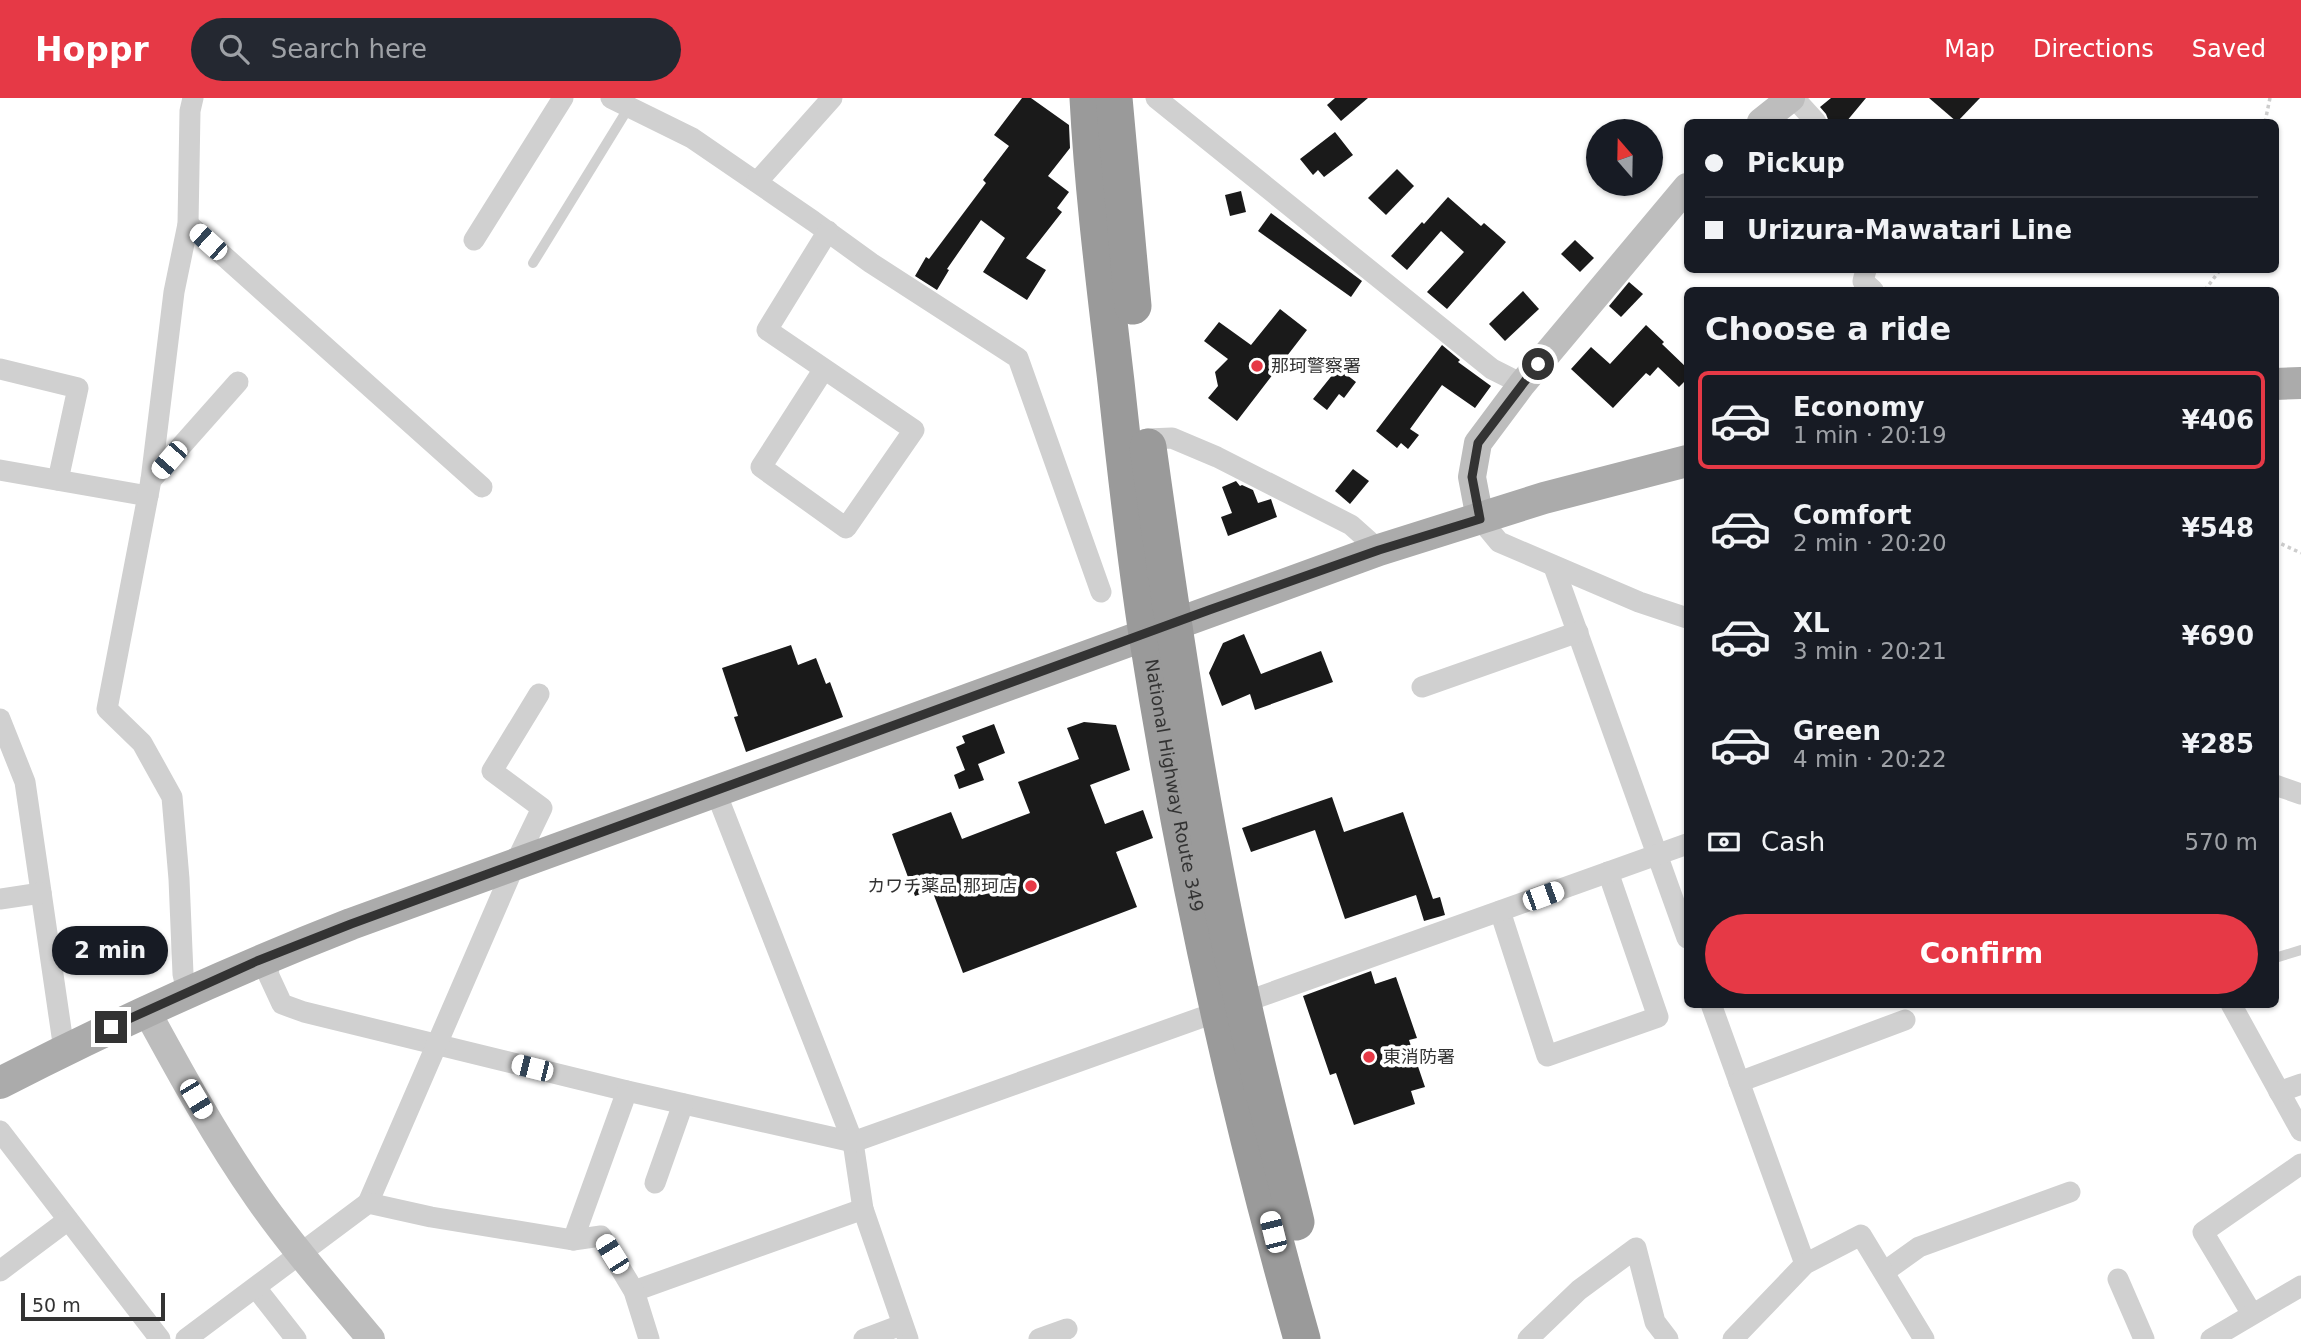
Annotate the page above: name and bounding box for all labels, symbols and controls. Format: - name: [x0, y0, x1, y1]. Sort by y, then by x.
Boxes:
- search box: [191, 18, 681, 81]
- text: Hoppr: [35, 30, 149, 69]
- icon: search: [215, 30, 253, 68]
- text: Search here: [271, 34, 427, 64]
- text: Map: [1944, 35, 1995, 63]
- text: Directions: [2033, 35, 2154, 63]
- text: Saved: [2192, 35, 2266, 63]
- north arrow: [1586, 119, 1662, 196]
- map controls: [1586, 119, 1663, 196]
- text: Pickup: [1747, 148, 1845, 178]
- text: Urizura-Mawatari Line: [1747, 215, 2072, 245]
- car: [186, 220, 231, 264]
- text: Choose a ride: [1705, 310, 1951, 348]
- route start: [1522, 348, 1554, 380]
- place label: 那珂警察署: [1271, 355, 1361, 376]
- marker: 那珂警察署: [1249, 358, 1265, 374]
- icon: car: [1709, 389, 1772, 452]
- text: Economy: [1793, 392, 1924, 422]
- text: ¥406: [2182, 405, 2254, 435]
- text: 1 min · 20:19: [1793, 422, 1947, 448]
- car: [148, 437, 191, 483]
- icon: car: [1709, 497, 1772, 560]
- text: Comfort: [1793, 500, 1911, 530]
- text: ¥548: [2182, 513, 2254, 543]
- text: 2 min · 20:20: [1793, 530, 1947, 556]
- icon: car: [1709, 605, 1772, 668]
- text: XL: [1793, 608, 1830, 638]
- text: ¥690: [2182, 621, 2254, 651]
- text: 3 min · 20:21: [1793, 638, 1947, 664]
- street label: National Highway Route 349: [1141, 657, 1208, 913]
- icon: car: [1709, 713, 1772, 776]
- text: Green: [1793, 716, 1881, 746]
- text: ¥285: [2182, 729, 2254, 759]
- text: 4 min · 20:22: [1793, 746, 1947, 772]
- icon: cash: [1705, 823, 1743, 861]
- text: Cash: [1761, 827, 1825, 857]
- text: 570 m: [2184, 829, 2258, 855]
- place label: カワチ薬品 那珂店: [867, 875, 1017, 896]
- marker: カワチ薬品 那珂店: [1023, 878, 1039, 894]
- car: [1520, 879, 1567, 913]
- button: Confirm: [1705, 914, 2258, 994]
- callout: 2 min: [53, 926, 169, 974]
- text: 2 min: [74, 937, 146, 963]
- route end: [95, 1011, 127, 1043]
- place label: 東消防署: [1383, 1046, 1455, 1067]
- marker: 東消防署: [1361, 1049, 1377, 1065]
- car: [510, 1053, 555, 1083]
- car: [177, 1076, 216, 1122]
- car: [1258, 1209, 1289, 1255]
- car: [592, 1231, 633, 1277]
- scale bar: [21, 1290, 164, 1322]
- text: 50 m: [32, 1294, 81, 1316]

